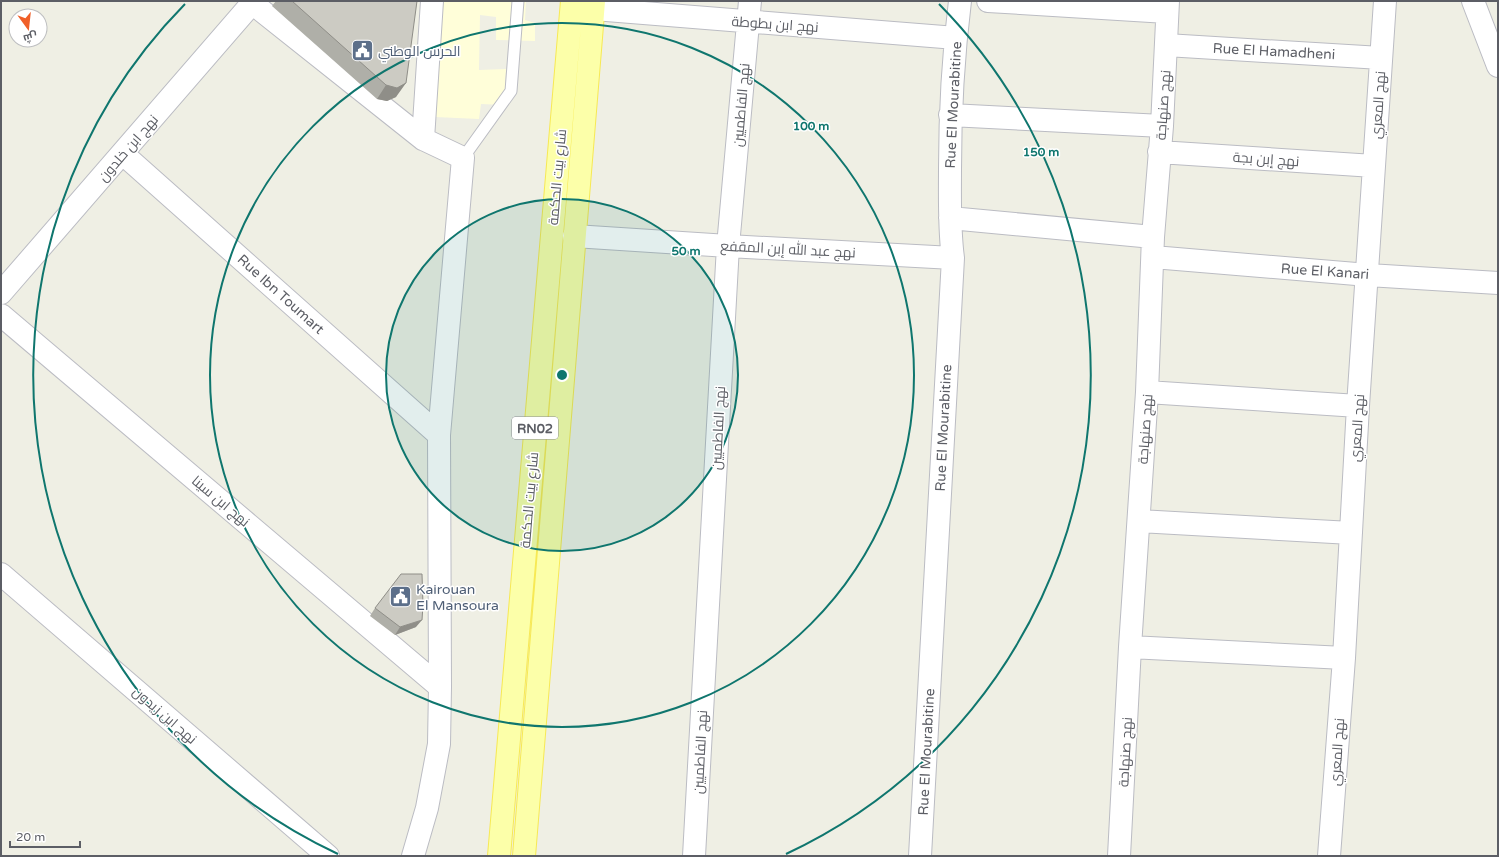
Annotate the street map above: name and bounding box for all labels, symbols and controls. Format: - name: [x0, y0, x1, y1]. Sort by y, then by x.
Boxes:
- north arrow: [8, 8, 48, 48]
- street label: نهج ابن بطوطة: [731, 13, 819, 36]
- text: ش: [22, 29, 39, 45]
- public building icon: الحرس الوطني: [350, 38, 376, 64]
- street label: Rue El Hamadheni: [1212, 40, 1336, 63]
- street label: Rue El Mourabitine: [942, 41, 965, 169]
- place label: الحرس الوطني: [378, 43, 461, 63]
- street label: نهج الفاطميين: [729, 62, 754, 148]
- street label: نهج صنهاجة: [1153, 69, 1174, 141]
- street label: نهج المعري: [1368, 70, 1392, 140]
- street label: نهج ابن خلدون: [95, 111, 162, 185]
- text: 100 m: [793, 119, 829, 133]
- street label: شارع بيت الحكمة: [545, 128, 570, 226]
- text: 150 m: [1023, 145, 1059, 159]
- street label: نهج إبن بجة: [1232, 149, 1300, 170]
- street label: نهج عبد الله إبن المقفع: [720, 236, 856, 262]
- text: 50 m: [671, 244, 701, 258]
- street label: Rue Ibn Toumart: [234, 251, 328, 338]
- street label: Rue El Kanari: [1280, 260, 1370, 283]
- street label: Rue El Mourabitine: [932, 364, 955, 492]
- centre of rings: [555, 368, 569, 382]
- street label: نهج الفاطميين: [708, 386, 729, 470]
- street label: نهج صنهاجة: [1135, 393, 1156, 465]
- street label: نهج المعري: [1347, 393, 1371, 463]
- road number: RN02: [512, 417, 558, 439]
- street label: شارع بيت الحكمة: [517, 451, 542, 549]
- street label: نهج ابن سينا: [188, 472, 253, 530]
- place label: Kairouan El Mansoura: [416, 581, 499, 614]
- public building icon: Kairouan El Mansoura: [388, 584, 414, 610]
- street label: نهج ابن زيدون: [129, 683, 200, 748]
- street label: Rue El Mourabitine: [915, 688, 938, 816]
- street label: نهج الفاطميين: [690, 710, 711, 794]
- street label: نهج صنهاجة: [1115, 717, 1136, 788]
- street label: نهج المعري: [1327, 717, 1351, 787]
- scale bar: [10, 823, 80, 849]
- text: 20 m: [16, 830, 45, 844]

